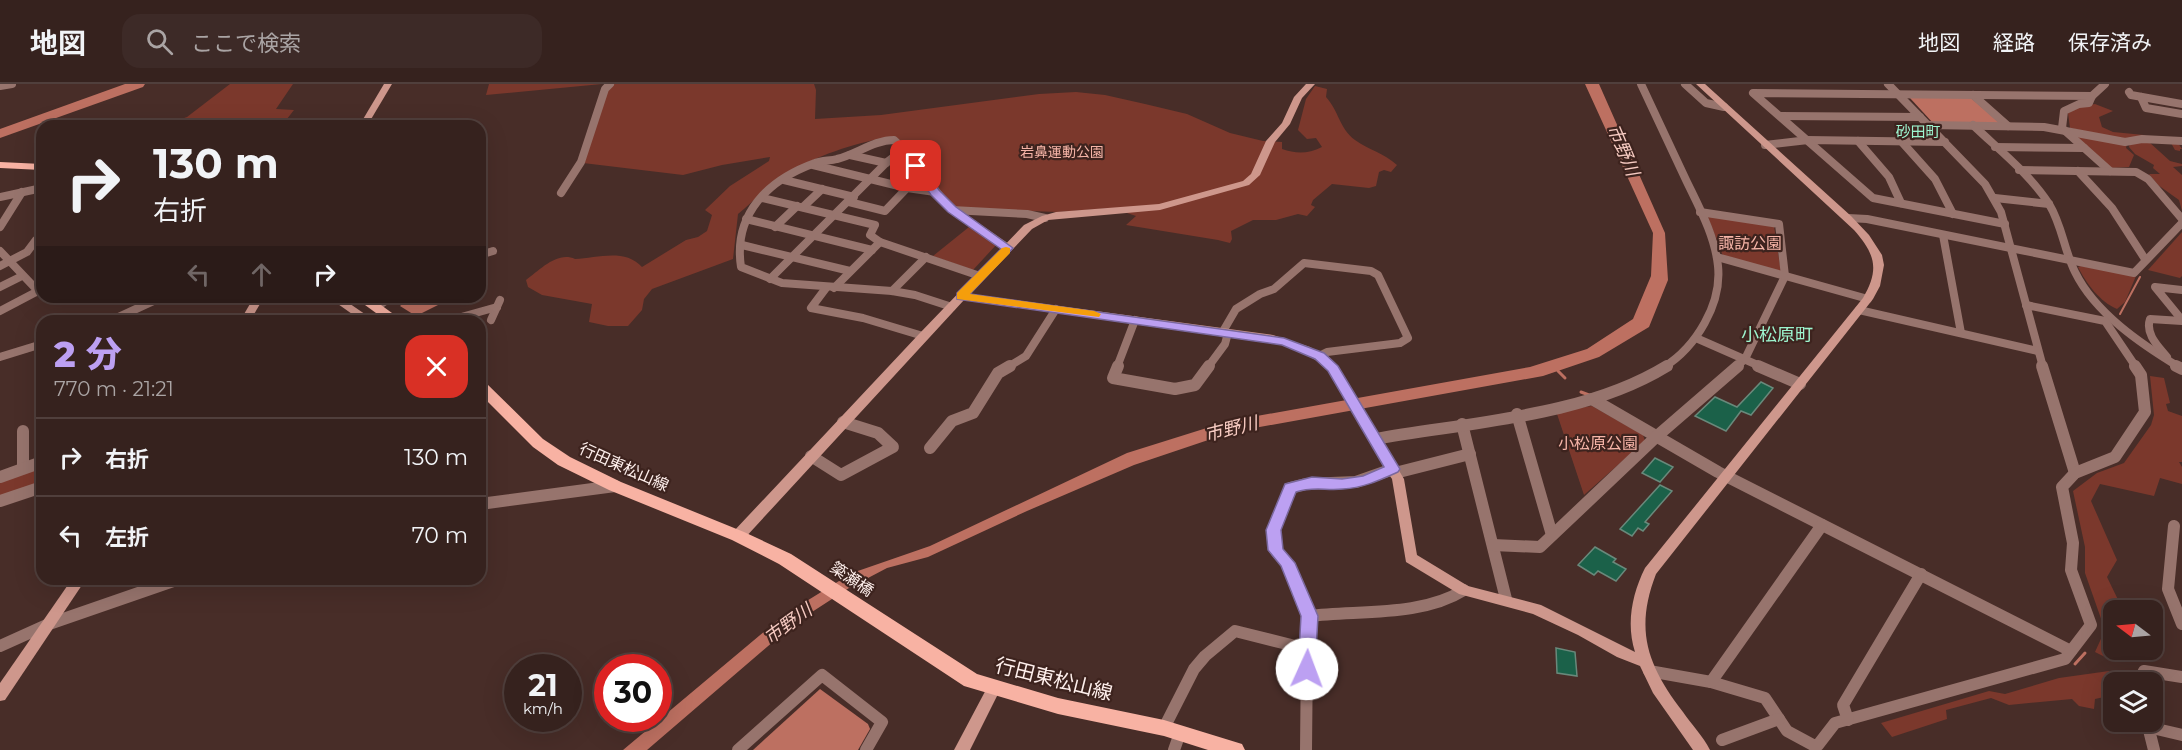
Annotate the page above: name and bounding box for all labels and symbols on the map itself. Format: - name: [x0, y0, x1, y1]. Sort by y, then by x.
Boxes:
- water label: 市野川: [1602, 121, 1644, 181]
- district label: 砂田町: [1895, 122, 1941, 141]
- pin: [890, 140, 941, 191]
- park label: 岩鼻運動公園: [1020, 143, 1104, 161]
- park label: 諏訪公園: [1718, 234, 1782, 253]
- district label: 小松原町: [1741, 324, 1813, 346]
- water label: 市野川: [1202, 411, 1262, 446]
- park label: 小松原公園: [1558, 434, 1638, 453]
- street label: 行田東松山線: [576, 439, 672, 495]
- street label: 簗瀬橋: [827, 558, 877, 600]
- water label: 市野川: [760, 598, 818, 649]
- north arrow: [2103, 600, 2163, 660]
- position arrow: [1275, 637, 1339, 701]
- street label: 行田東松山線: [993, 653, 1115, 705]
- speed limit sign: 30: [594, 654, 672, 732]

